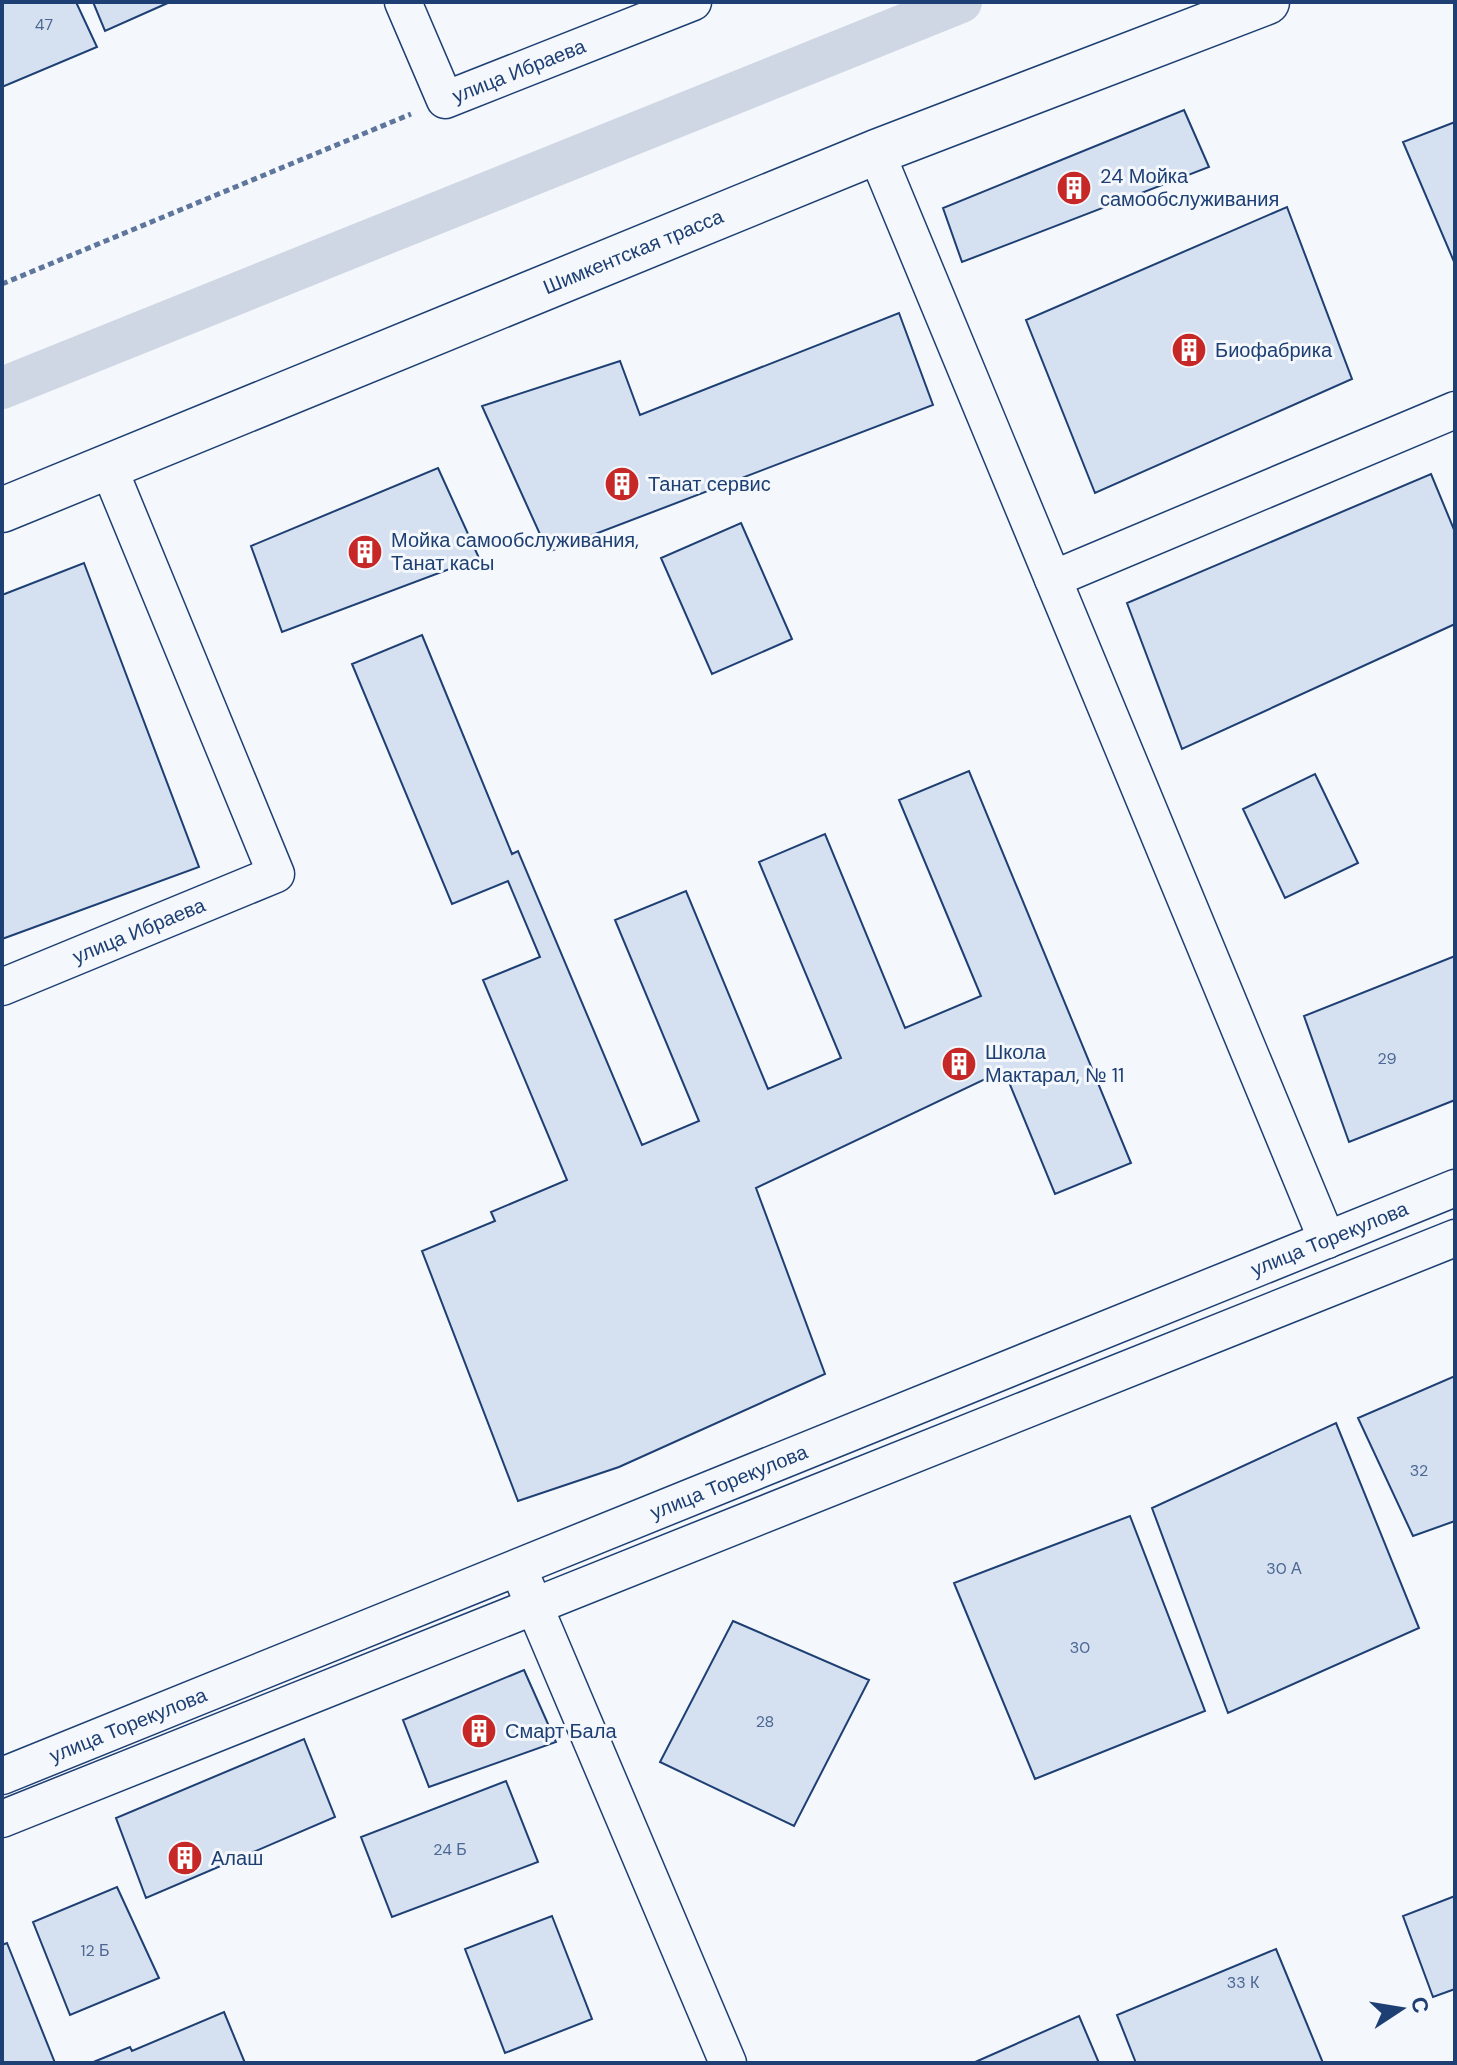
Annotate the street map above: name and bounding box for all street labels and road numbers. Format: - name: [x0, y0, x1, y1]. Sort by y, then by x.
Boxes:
- street label: улица Ибраева: [448, 32, 590, 109]
- street label: Шимкентская трасса: [539, 203, 728, 300]
- street label: улица Ибраева: [69, 891, 210, 969]
- street label: улица Торекулова: [1247, 1195, 1413, 1282]
- street label: улица Торекулова: [646, 1438, 812, 1525]
- street label: улица Торекулова: [46, 1681, 211, 1768]

